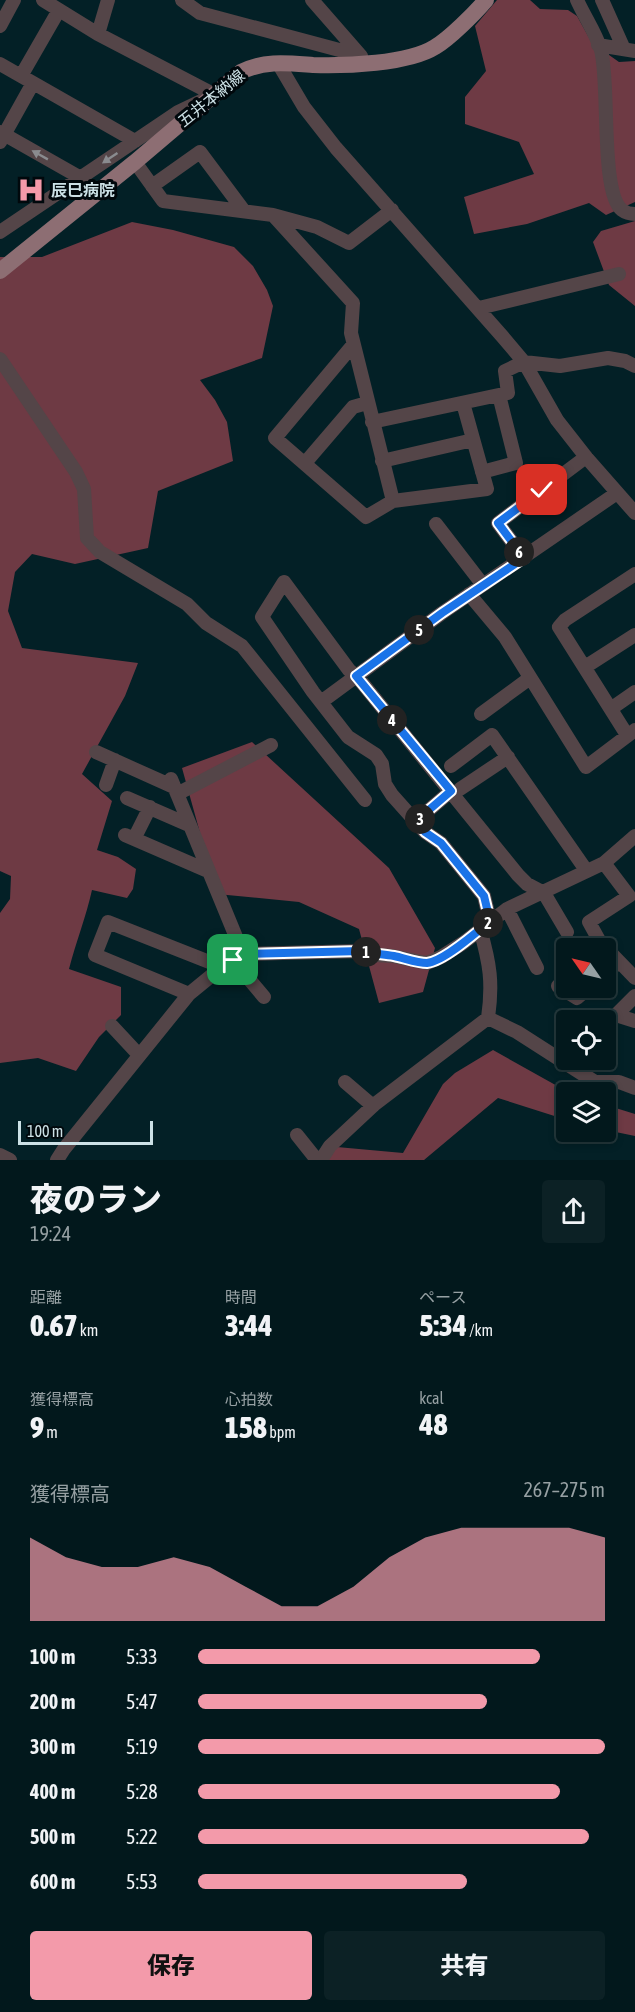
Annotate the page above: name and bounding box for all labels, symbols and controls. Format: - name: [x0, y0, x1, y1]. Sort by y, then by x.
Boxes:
- street label: 五井本納線: [174, 66, 248, 130]
- one-way arrow: [31, 150, 48, 160]
- one-way arrow: [102, 152, 118, 163]
- hospital icon: 辰巳病院: [16, 175, 46, 205]
- place label: 辰巳病院: [51, 181, 115, 199]
- pin: [516, 464, 567, 515]
- icon: check: [525, 473, 558, 506]
- pin: 6: [504, 537, 534, 567]
- text: 6: [515, 543, 523, 561]
- pin: 5: [404, 615, 434, 645]
- text: 5: [415, 621, 423, 639]
- pin: 4: [377, 705, 407, 735]
- text: 4: [388, 711, 396, 729]
- pin: 3: [405, 804, 435, 834]
- text: 3: [416, 810, 424, 828]
- pin: 2: [473, 908, 503, 938]
- text: 2: [484, 914, 492, 932]
- pin: [207, 934, 258, 985]
- pin: 1: [351, 937, 381, 967]
- north arrow: [556, 938, 616, 998]
- map controls: [556, 938, 616, 1142]
- icon: arrive: [216, 943, 249, 976]
- text: 1: [362, 943, 370, 961]
- button: locate: [556, 1010, 616, 1070]
- button: layers: [556, 1082, 616, 1142]
- scale bar: [18, 1118, 153, 1146]
- text: 100 m: [27, 1122, 63, 1140]
- text: 夜のラン: [30, 1180, 162, 1218]
- button: share: [542, 1180, 605, 1243]
- text: 19:24: [30, 1222, 71, 1245]
- text: 距離: [30, 1288, 62, 1306]
- text: 時間: [225, 1288, 257, 1306]
- text: ペース: [419, 1288, 467, 1306]
- text: 0.67: [30, 1308, 78, 1342]
- text: 3:44: [225, 1308, 272, 1342]
- text: 5:34: [419, 1308, 467, 1342]
- text: km: [78, 1321, 98, 1339]
- text: /km: [467, 1321, 493, 1339]
- text: kcal: [419, 1389, 444, 1407]
- text: 獲得標高: [30, 1390, 94, 1408]
- text: 心拍数: [225, 1390, 273, 1408]
- text: 48: [419, 1407, 448, 1441]
- text: 9: [30, 1410, 44, 1444]
- text: 158: [225, 1410, 267, 1444]
- text: m: [44, 1423, 58, 1441]
- text: bpm: [267, 1423, 296, 1441]
- text: 267–275 m: [523, 1478, 605, 1501]
- text: 獲得標高: [30, 1482, 110, 1505]
- text: 100 m: [30, 1645, 75, 1668]
- text: 5:33: [126, 1645, 158, 1668]
- text: 200 m: [30, 1690, 75, 1713]
- text: 5:47: [126, 1690, 158, 1713]
- text: 300 m: [30, 1735, 75, 1758]
- text: 5:19: [126, 1735, 158, 1758]
- text: 400 m: [30, 1780, 75, 1803]
- text: 5:28: [126, 1780, 158, 1803]
- text: 500 m: [30, 1825, 75, 1848]
- text: 5:22: [126, 1825, 158, 1848]
- text: 600 m: [30, 1870, 75, 1893]
- text: 5:53: [126, 1870, 158, 1893]
- button: 保存: [30, 1931, 312, 2000]
- button: 共有: [324, 1931, 605, 2000]

